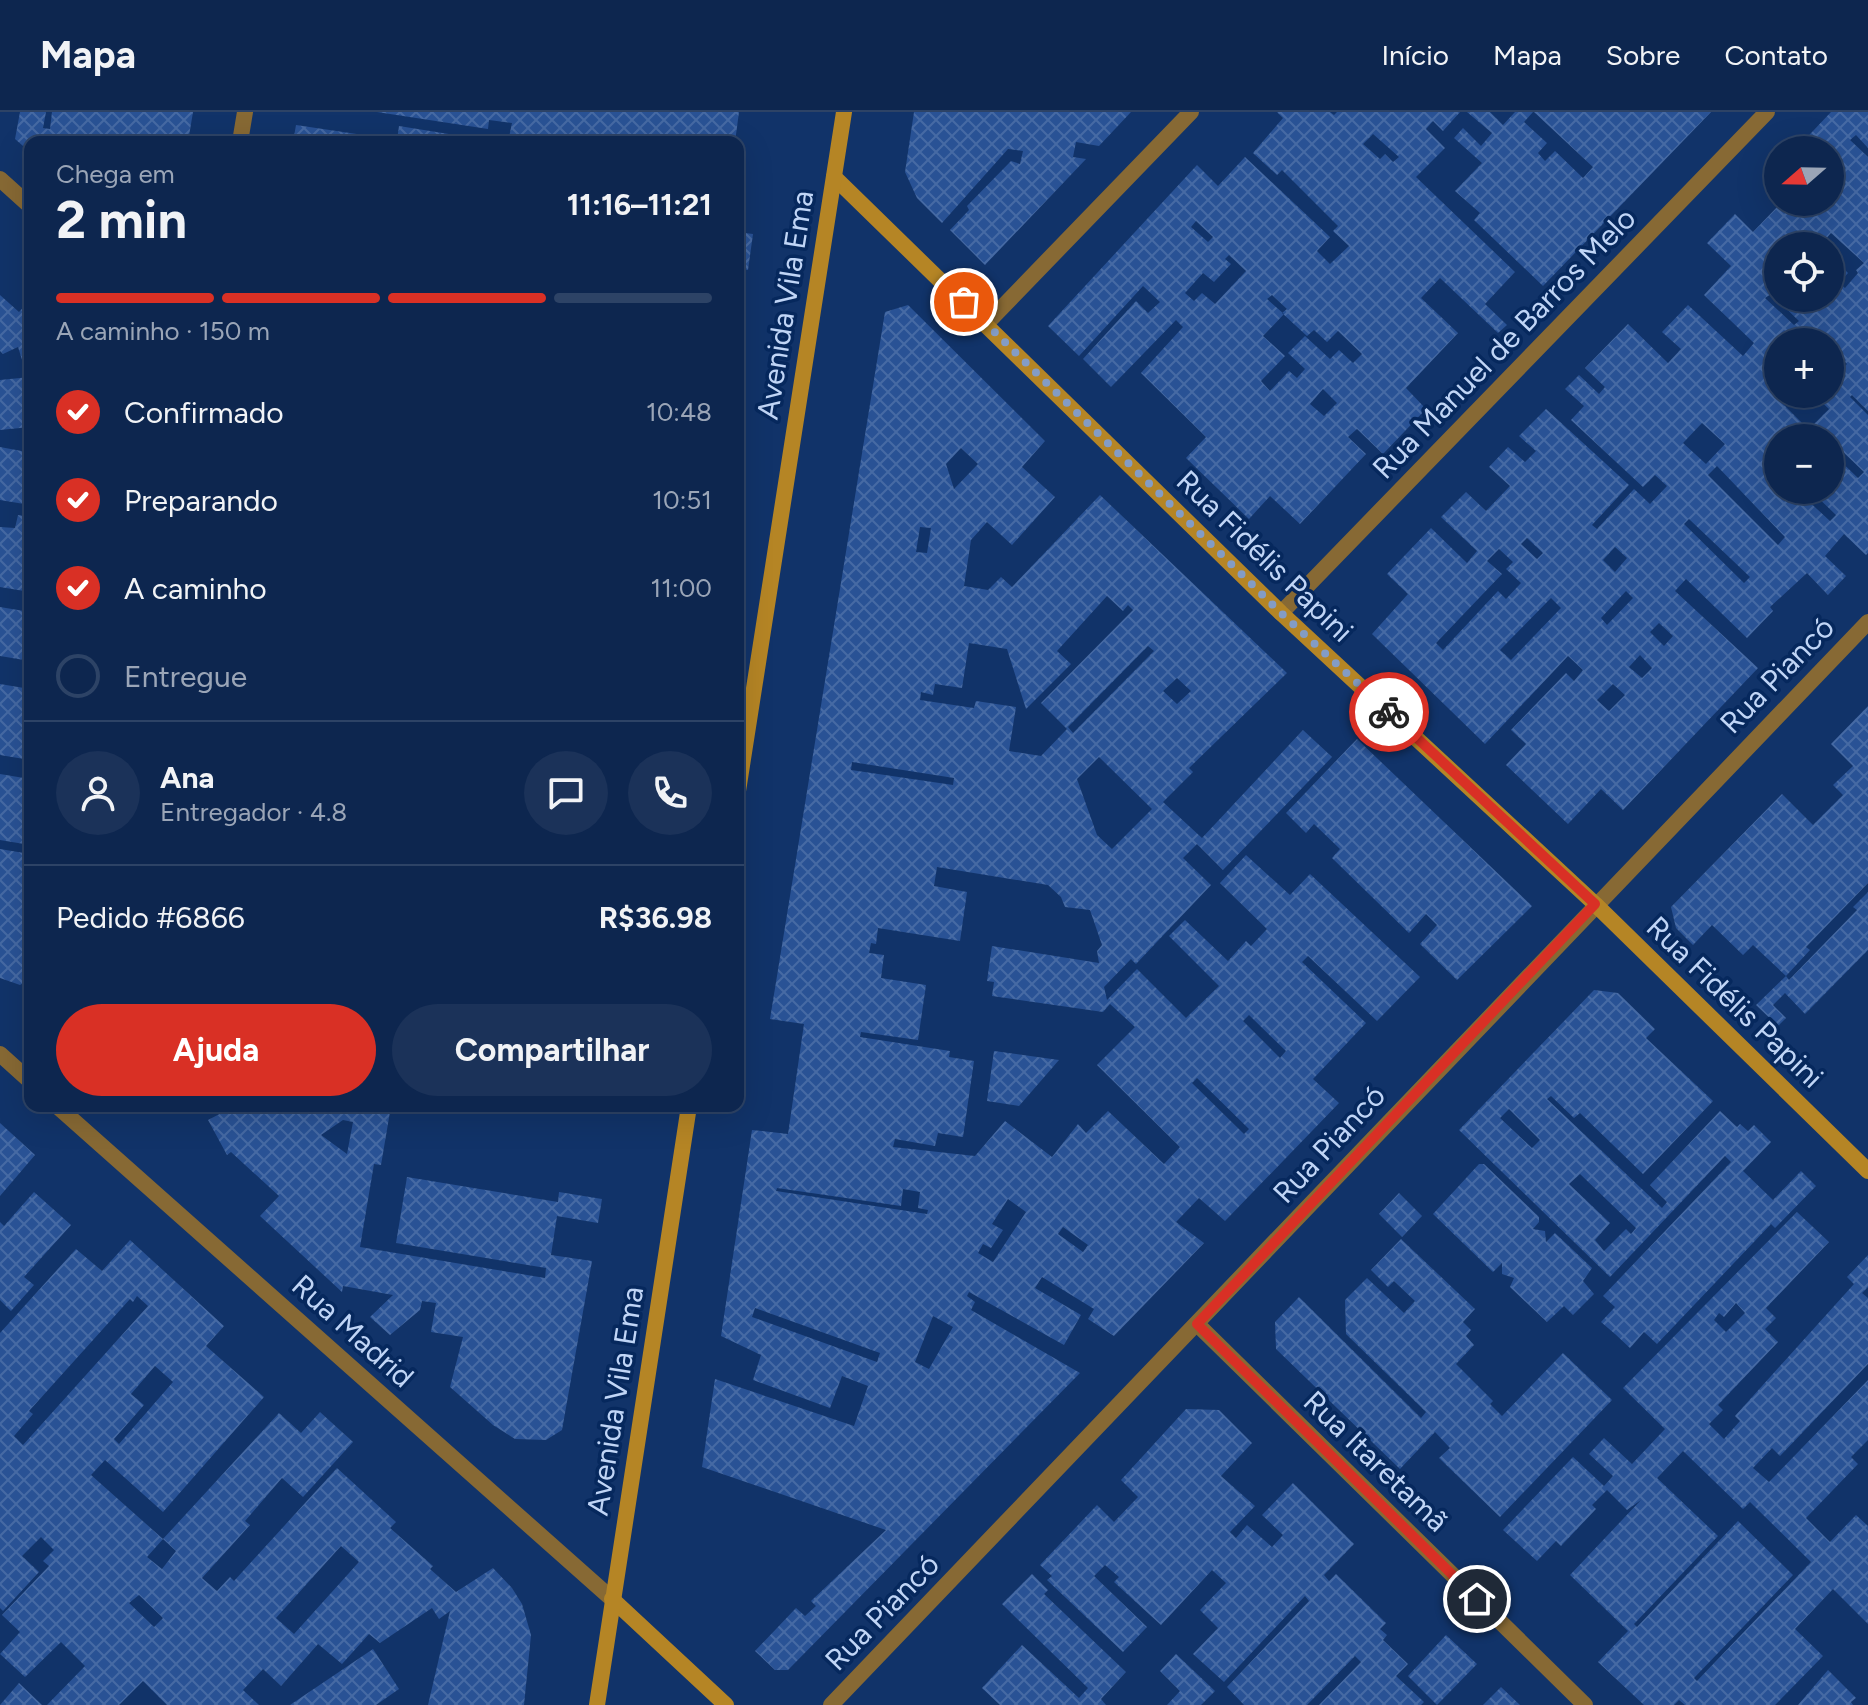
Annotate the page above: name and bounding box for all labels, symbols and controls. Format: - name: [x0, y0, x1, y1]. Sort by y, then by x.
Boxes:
- text: Mapa: [40, 32, 136, 78]
- text: Início: [1381, 38, 1449, 72]
- text: Mapa: [1493, 38, 1562, 72]
- text: Sobre: [1606, 38, 1680, 72]
- text: Contato: [1724, 38, 1828, 72]
- north arrow: [1764, 136, 1844, 216]
- map controls: [1764, 136, 1844, 504]
- text: Chega em: [56, 158, 175, 190]
- text: 11:16–11:21: [567, 186, 712, 223]
- street label: Avenida Vila Ema: [749, 188, 821, 422]
- text: 2 min: [56, 189, 187, 251]
- street label: Rua Manuel de Barros Melo: [1365, 200, 1643, 486]
- button: locate: [1764, 232, 1844, 312]
- pin: [930, 268, 998, 336]
- icon: bag: [942, 280, 986, 324]
- text: A caminho · 150 m: [56, 315, 270, 347]
- button: +: [1764, 328, 1844, 408]
- icon: check: [56, 390, 100, 434]
- text: Confirmado: [124, 394, 284, 431]
- text: 10:48: [646, 396, 712, 428]
- button: −: [1764, 424, 1844, 504]
- street label: Rua Fidélis Papini: [1169, 462, 1361, 650]
- icon: check: [56, 478, 100, 522]
- text: Preparando: [124, 482, 278, 519]
- text: 10:51: [652, 484, 712, 516]
- icon: check: [56, 566, 100, 610]
- text: A caminho: [124, 570, 267, 607]
- text: 11:00: [651, 572, 712, 604]
- street label: Rua Piancó: [1712, 609, 1842, 741]
- text: Entregue: [124, 658, 247, 695]
- courier: [1349, 672, 1429, 752]
- icon: bike: [1367, 690, 1411, 734]
- button: person: [56, 751, 140, 835]
- button: chat: [524, 751, 608, 835]
- button: phone: [628, 751, 712, 835]
- text: Ana: [160, 759, 214, 796]
- text: Entregador · 4.8: [160, 796, 347, 828]
- text: Pedido #6866: [56, 899, 245, 936]
- text: R$36.98: [599, 899, 712, 936]
- street label: Rua Fidélis Papini: [1639, 908, 1831, 1096]
- button: Ajuda: [56, 1004, 376, 1096]
- button: Compartilhar: [392, 1004, 712, 1096]
- street label: Rua Piancó: [1265, 1077, 1393, 1211]
- street label: Rua Madrid: [284, 1267, 422, 1395]
- street label: Avenida Vila Ema: [579, 1284, 651, 1518]
- street label: Rua Itaretamã: [1296, 1383, 1456, 1539]
- street label: Rua Piancó: [817, 1546, 947, 1678]
- pin: [1443, 1565, 1511, 1633]
- icon: home: [1455, 1577, 1499, 1621]

